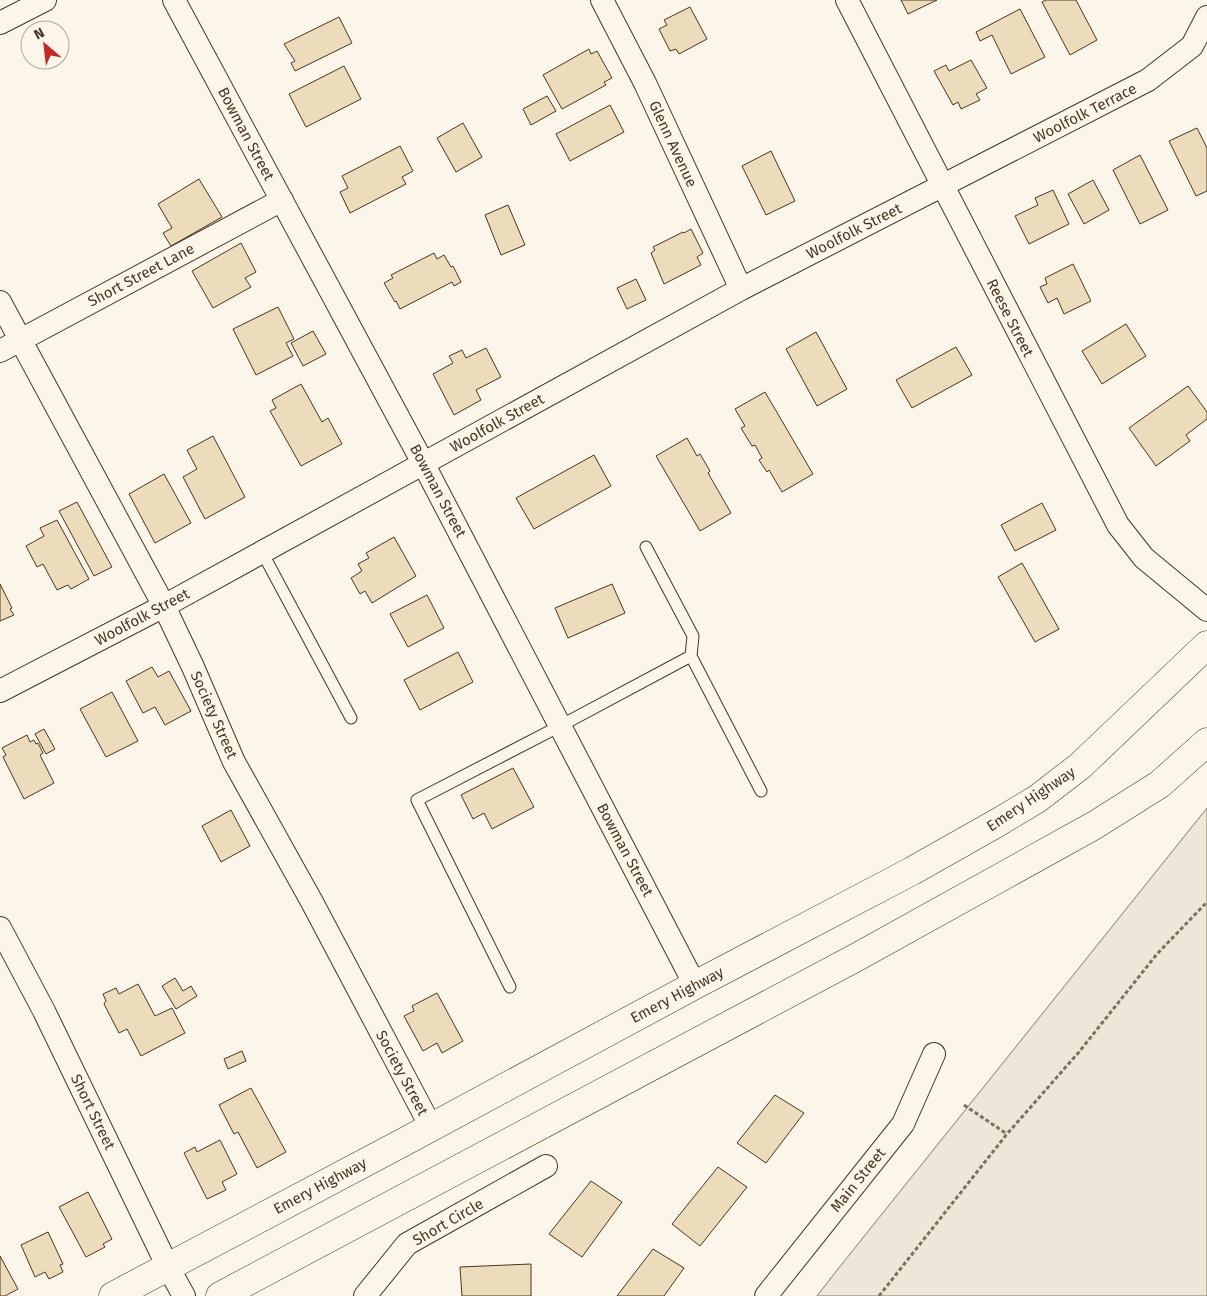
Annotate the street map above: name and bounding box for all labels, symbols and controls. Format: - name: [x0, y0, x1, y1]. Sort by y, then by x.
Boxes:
- north arrow: [20, 20, 70, 70]
- text: N: [31, 24, 47, 44]
- street label: Woolfolk Terrace: [1030, 79, 1140, 147]
- street label: Bowman Street: [214, 84, 278, 184]
- street label: Glenn Avenue: [645, 98, 701, 190]
- street label: Woolfolk Street: [803, 199, 905, 263]
- street label: Short Street Lane: [85, 239, 197, 311]
- street label: Reese Street: [983, 276, 1038, 360]
- street label: Woolfolk Street: [447, 390, 548, 456]
- street label: Bowman Street: [406, 441, 470, 541]
- street label: Woolfolk Street: [92, 584, 193, 649]
- street label: Society Street: [187, 668, 242, 762]
- street label: Emery Highway: [983, 762, 1079, 835]
- street label: Bowman Street: [593, 800, 657, 900]
- street label: Emery Highway: [627, 963, 727, 1027]
- street label: Society Street: [372, 1027, 432, 1119]
- street label: Short Street: [67, 1071, 119, 1153]
- street label: Main Street: [827, 1144, 890, 1216]
- street label: Emery Highway: [270, 1154, 370, 1218]
- street label: Short Circle: [409, 1195, 487, 1249]

